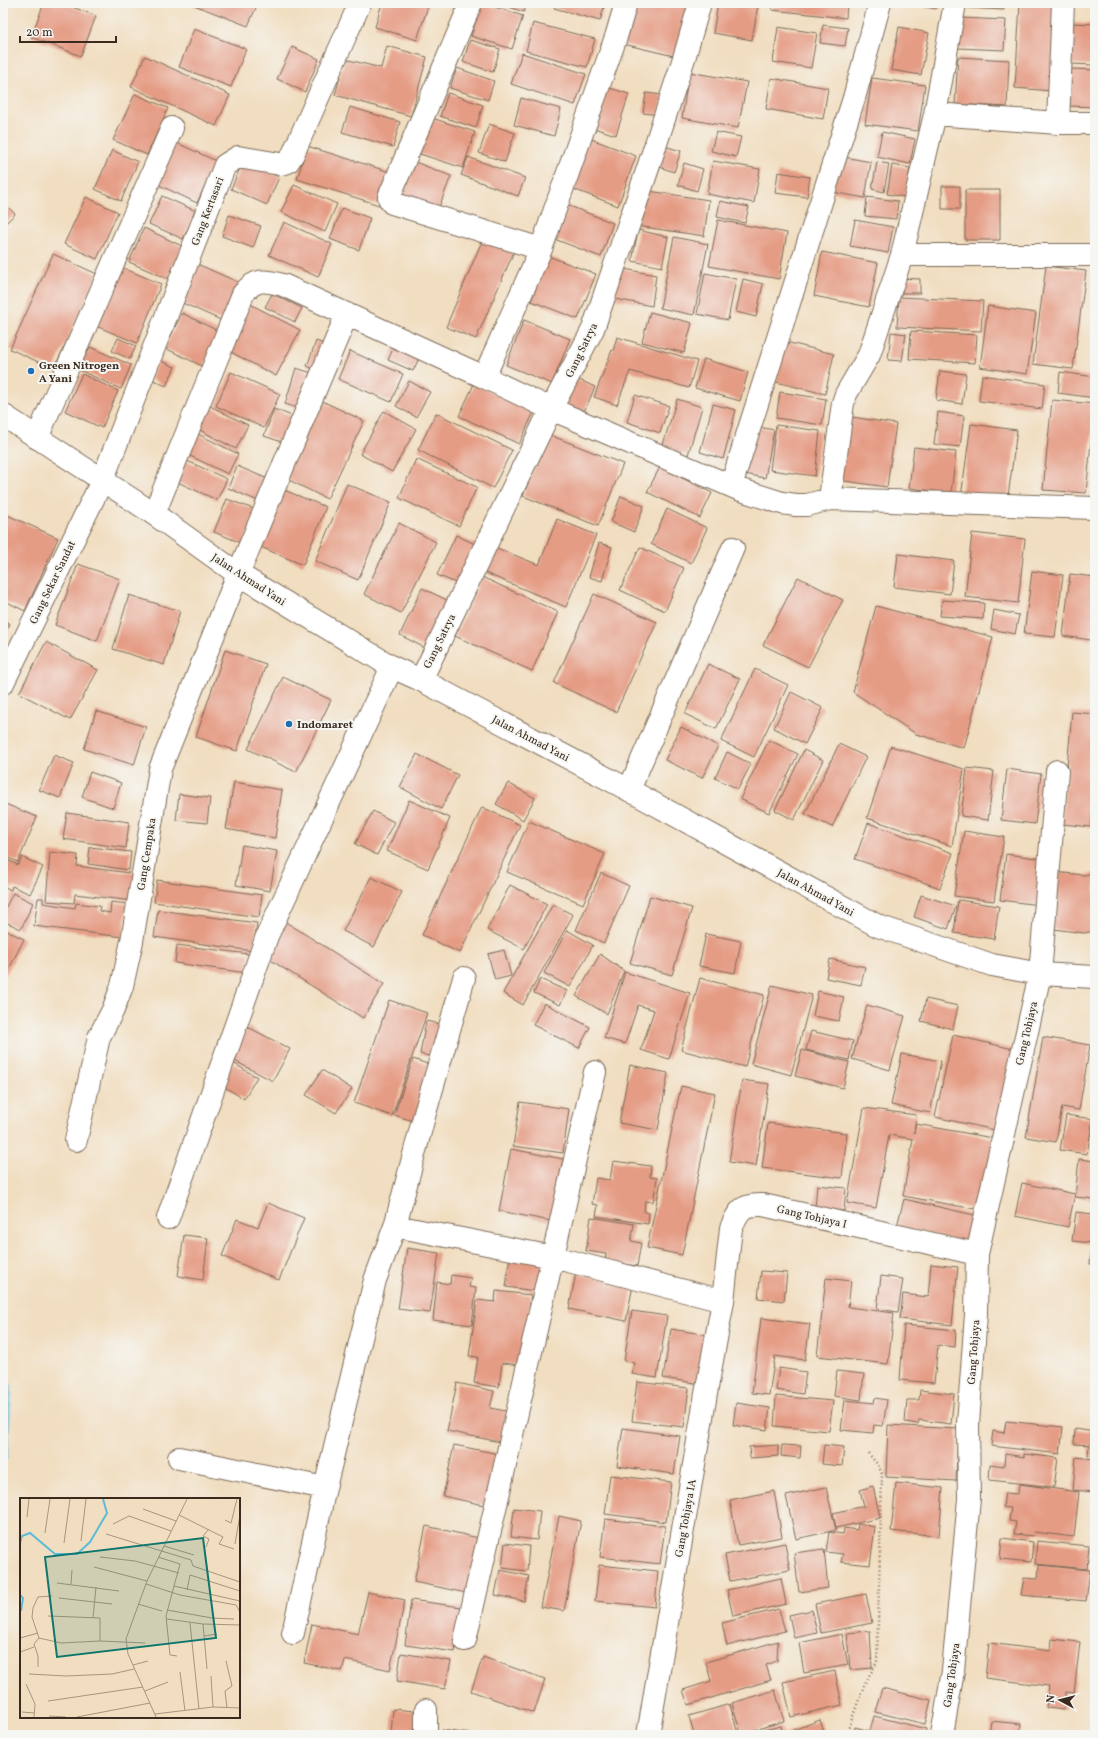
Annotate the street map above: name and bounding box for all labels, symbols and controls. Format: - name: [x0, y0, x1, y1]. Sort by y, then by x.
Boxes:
- scale bar: [20, 18, 116, 44]
- text: 20 m: [26, 25, 53, 41]
- street label: Gang Kertasari: [188, 175, 228, 248]
- street label: Gang Satrya: [563, 320, 602, 381]
- place label: Green Nitrogen A Yani: [39, 359, 119, 387]
- marker: Green Nitrogen A Yani: [26, 366, 36, 376]
- street label: Gang Sekar Sandat: [27, 538, 80, 627]
- street label: Jalan Ahmad Yani: [208, 551, 288, 610]
- street label: Gang Satrya: [421, 611, 460, 672]
- street label: Jalan Ahmad Yani: [489, 713, 572, 766]
- place label: Indomaret: [297, 718, 353, 733]
- marker: Indomaret: [284, 719, 294, 729]
- street label: Gang Cempaka: [134, 816, 161, 892]
- street label: Jalan Ahmad Yani: [774, 866, 856, 921]
- street label: Gang Tohjaya: [1013, 999, 1042, 1067]
- street label: Gang Tohjaya I: [775, 1202, 848, 1233]
- street label: Gang Tohjaya: [965, 1319, 984, 1385]
- street label: Gang Tohjaya IA: [672, 1478, 701, 1559]
- inset map: [20, 1498, 240, 1718]
- street label: Gang Tohjaya: [941, 1641, 965, 1709]
- north arrow: [1040, 1680, 1080, 1720]
- text: N: [1044, 1694, 1059, 1704]

